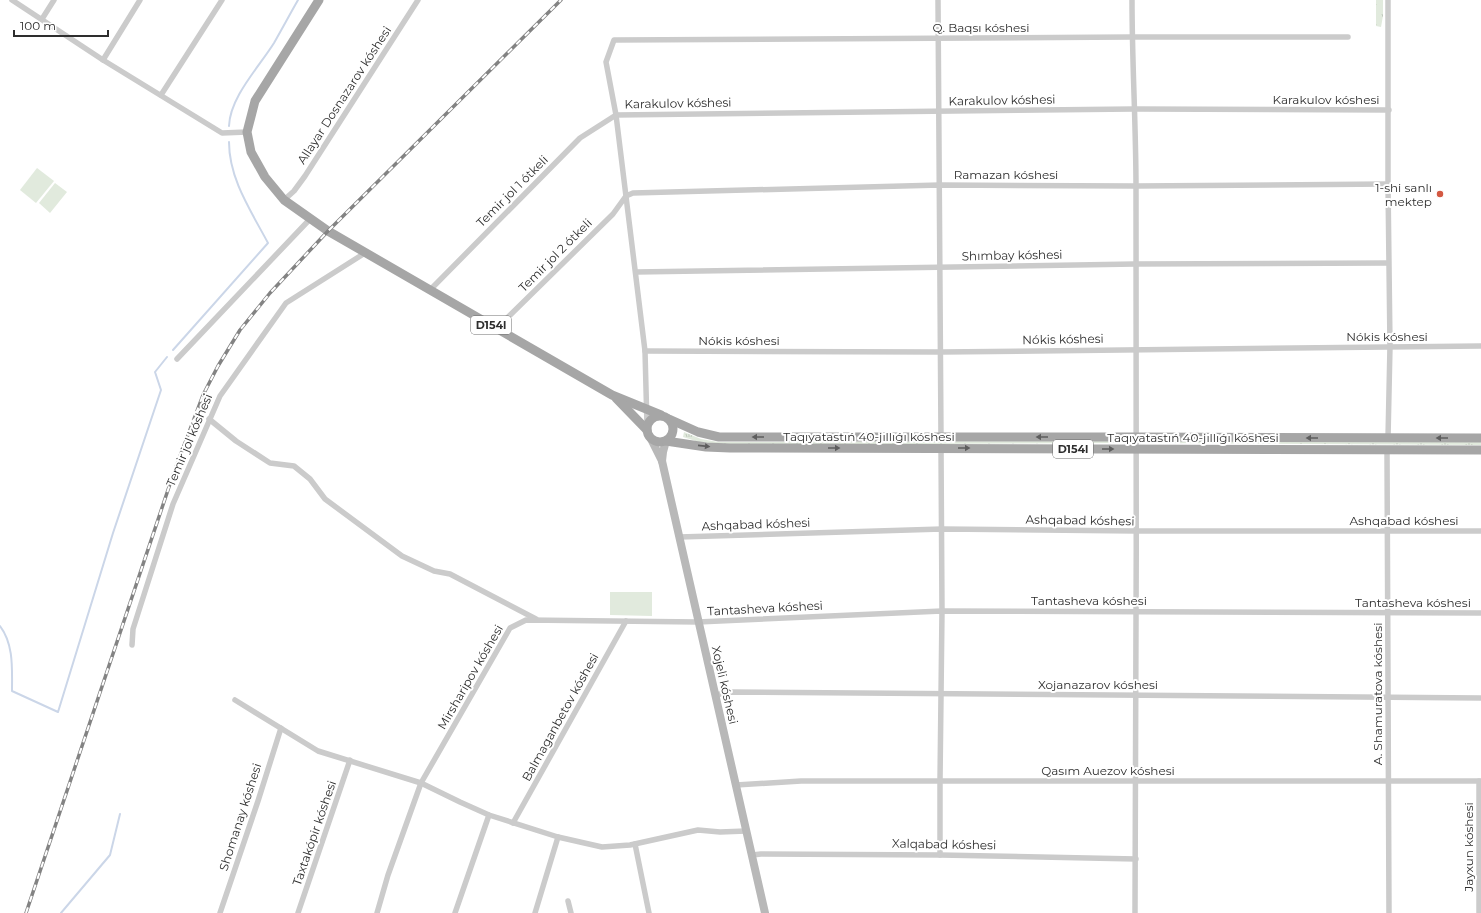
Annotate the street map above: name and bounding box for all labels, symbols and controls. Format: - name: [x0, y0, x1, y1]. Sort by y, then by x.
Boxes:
- scale bar: [14, 12, 108, 38]
- text: 100 m: [20, 18, 56, 33]
- street label: Q. Baqsı kóshesi: [933, 20, 1029, 35]
- street label: Allayar Dosnazarov kóshesi: [294, 23, 394, 167]
- street label: Karakulov kóshesi: [948, 92, 1056, 108]
- street label: Karakulov kóshesi: [1273, 92, 1379, 107]
- street label: Karakulov kóshesi: [624, 95, 732, 111]
- street label: Temir jol 1 ótkeli: [473, 152, 551, 230]
- street label: Ramazan kóshesi: [954, 167, 1058, 182]
- place label: 1-shi sanlı mektep: [1375, 180, 1432, 209]
- marker: 1-shi sanlı mektep: [1435, 189, 1445, 199]
- street label: Temir jol 2 ótkeli: [515, 215, 595, 295]
- street label: Shımbay kóshesi: [961, 247, 1063, 263]
- road number: D154l: [471, 316, 511, 334]
- street label: Nókis kóshesi: [1346, 329, 1428, 344]
- street label: Nókis kóshesi: [1022, 331, 1104, 347]
- street label: Nókis kóshesi: [698, 333, 780, 348]
- street label: Temir jol kóshesi: [163, 391, 215, 489]
- street label: Taqıyatastıń 40-jıllıǵı kóshesi: [783, 429, 955, 444]
- street label: Taqıyatastıń 40-jıllıǵı kóshesi: [1107, 430, 1279, 445]
- one-way arrow: [751, 434, 764, 440]
- one-way arrow: [1035, 434, 1048, 440]
- one-way arrow: [1305, 435, 1318, 441]
- one-way arrow: [1435, 435, 1448, 441]
- road number: D154l: [1053, 440, 1093, 458]
- one-way arrow: [698, 443, 710, 449]
- one-way arrow: [828, 445, 841, 451]
- one-way arrow: [958, 445, 971, 451]
- one-way arrow: [1102, 446, 1115, 452]
- street label: Ashqabad kóshesi: [1025, 512, 1135, 528]
- street label: Ashqabad kóshesi: [1350, 513, 1458, 528]
- street label: Ashqabad kóshesi: [701, 515, 811, 533]
- street label: Tantasheva kóshesi: [1031, 593, 1147, 608]
- street label: Tantasheva kóshesi: [1355, 595, 1471, 610]
- street label: Tantasheva kóshesi: [707, 597, 823, 619]
- street label: Mirsharipov kóshesi: [434, 622, 506, 732]
- street label: A. Shamuratova kóshesi: [1370, 623, 1385, 765]
- street label: Xojeli kóshesi: [709, 644, 741, 726]
- street label: Balmaganbetov kóshesi: [518, 650, 602, 784]
- street label: Xojanazarov kóshesi: [1038, 677, 1158, 692]
- street label: Shomanay kóshesi: [216, 761, 264, 873]
- street label: Qasım Auezov kóshesi: [1041, 763, 1175, 778]
- street label: Taxtakópir kóshesi: [289, 778, 339, 888]
- street label: Jayxun kóshesi: [1461, 802, 1476, 893]
- street label: Xalqabad kóshesi: [892, 836, 996, 852]

